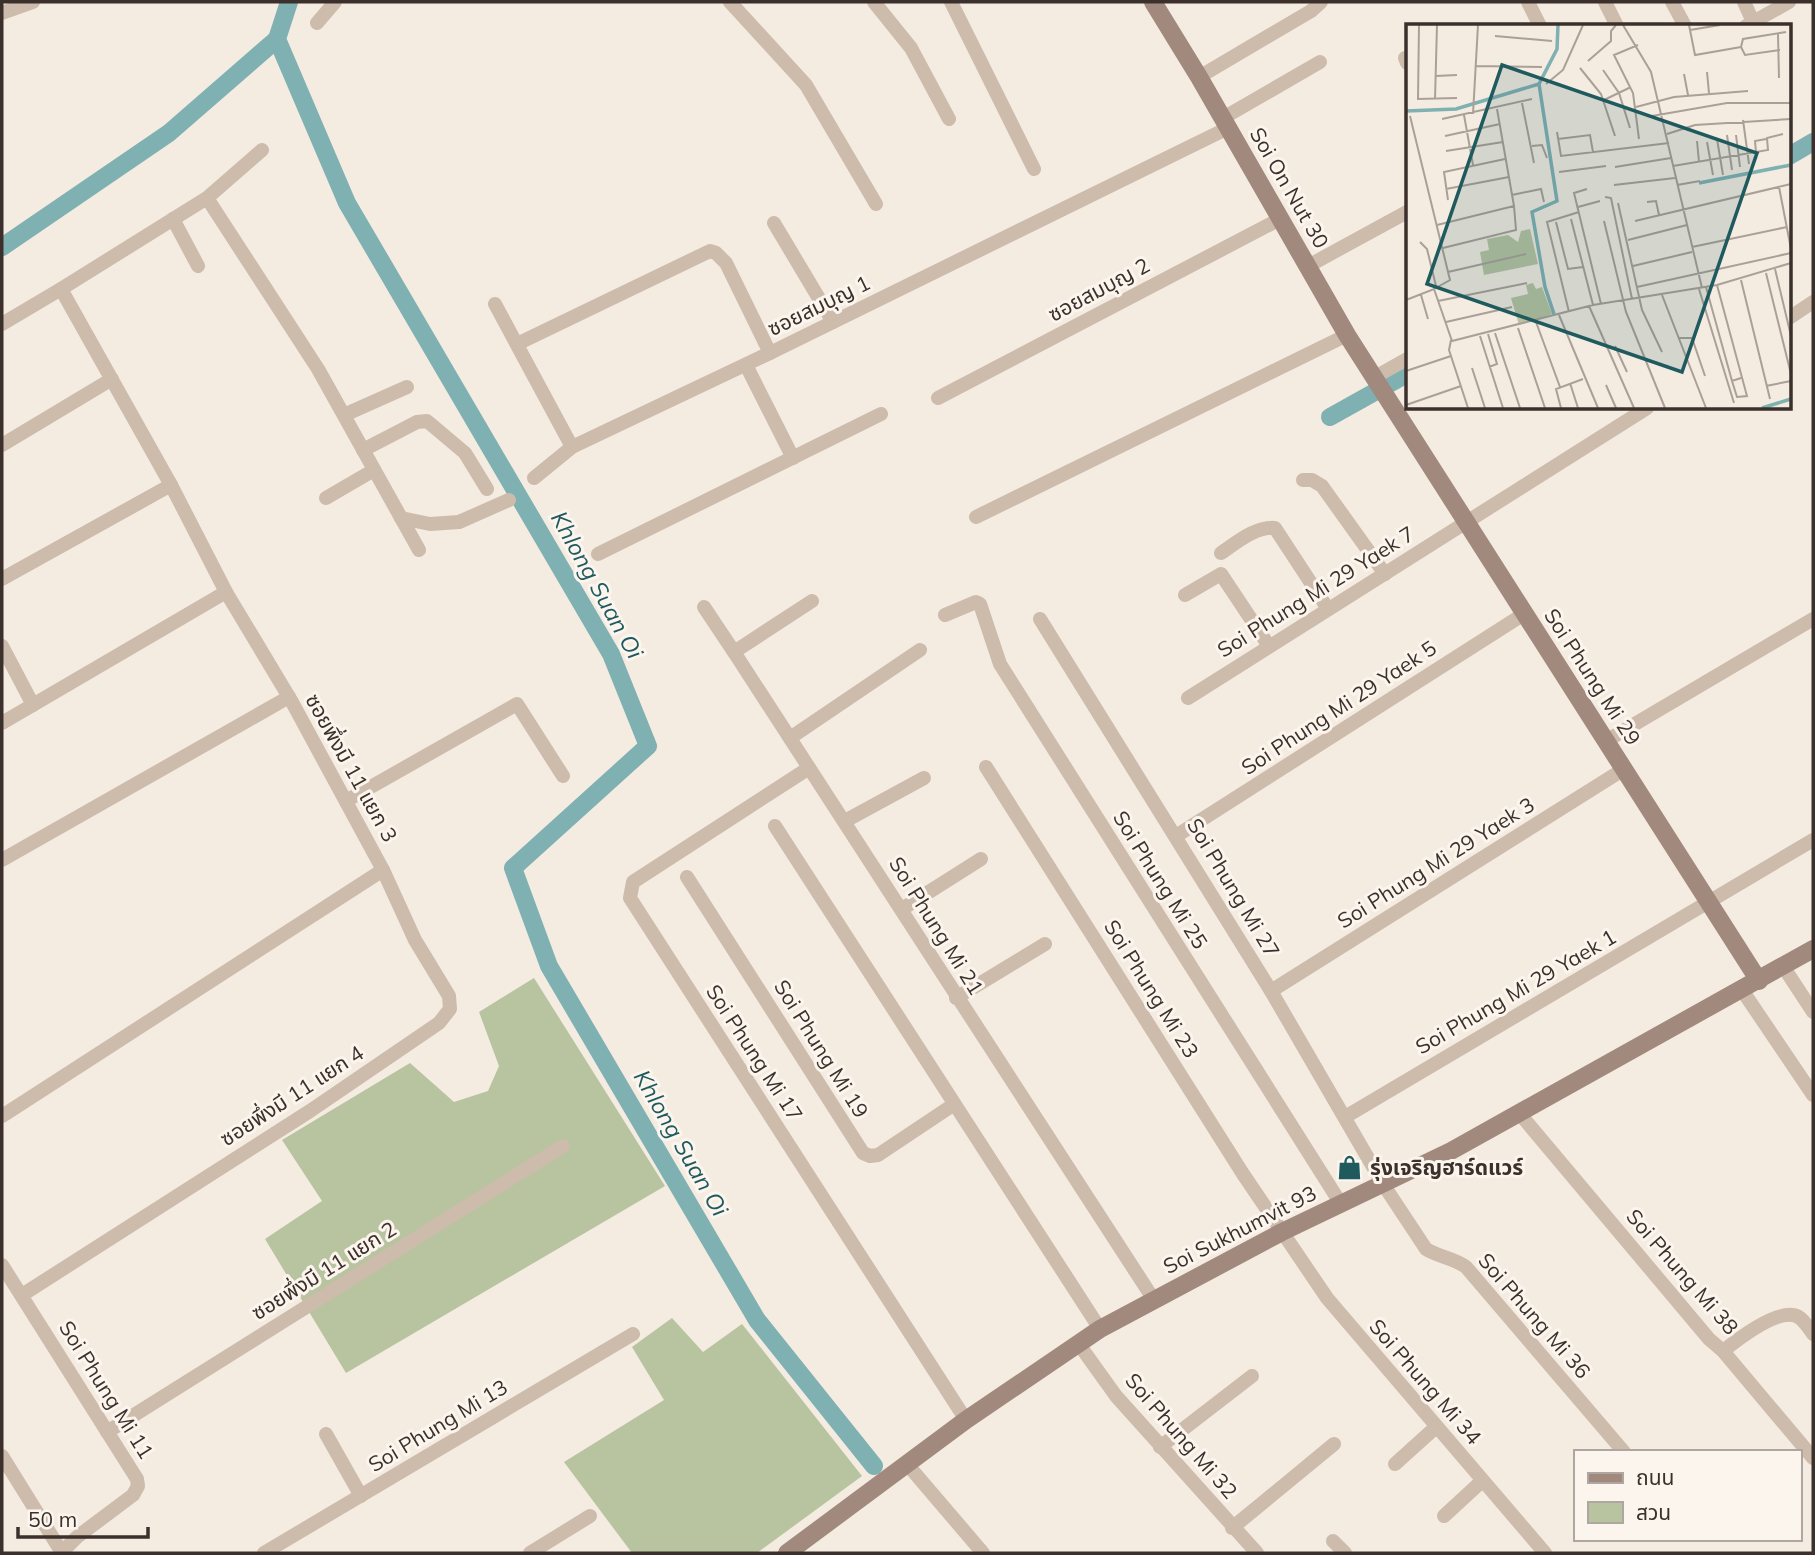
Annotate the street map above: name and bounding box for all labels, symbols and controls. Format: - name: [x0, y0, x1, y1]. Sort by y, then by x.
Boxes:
- inset map: [1406, 24, 1790, 410]
- street label: Soi On Nut 30: [1245, 122, 1335, 253]
- street label: ซอยสมบุญ 2: [1043, 252, 1154, 328]
- street label: ซอยสมบุญ 1: [763, 269, 875, 342]
- water label: Khlong Suan Oi: [545, 506, 650, 664]
- street label: Soi Phung Mi 29 Yaek 7: [1212, 520, 1419, 662]
- street label: Soi Phung Mi 29: [1539, 603, 1647, 750]
- street label: Soi Phung Mi 29 Yaek 5: [1236, 634, 1441, 780]
- street label: ซอยพึ่งมี 11 แยก 3: [300, 688, 404, 846]
- street label: Soi Phung Mi 29 Yaek 3: [1332, 791, 1539, 933]
- street label: Soi Phung Mi 25: [1108, 806, 1214, 953]
- street label: Soi Phung Mi 27: [1182, 813, 1286, 962]
- street label: Soi Phung Mi 21: [884, 852, 990, 999]
- street label: Soi Phung Mi 23: [1099, 915, 1205, 1062]
- street label: Soi Phung Mi 29 Yaek 1: [1411, 923, 1620, 1059]
- street label: Soi Phung Mi 19: [769, 975, 875, 1122]
- street label: Soi Phung Mi 17: [701, 979, 809, 1126]
- street label: ซอยพึ่งมี 11 แยก 4: [214, 1038, 368, 1151]
- water label: Khlong Suan Oi: [628, 1064, 735, 1222]
- shop icon: รุ่งเจริญฮาร์ดแวร์: [1336, 1154, 1364, 1182]
- place label: รุ่งเจริญฮาร์ดแวร์: [1370, 1154, 1523, 1181]
- street label: Soi Sukhumvit 93: [1159, 1179, 1321, 1279]
- street label: Soi Phung Mi 38: [1621, 1203, 1744, 1339]
- street label: ซอยพึ่งมี 11 แยก 2: [246, 1214, 401, 1325]
- street label: Soi Phung Mi 36: [1473, 1247, 1596, 1383]
- street label: Soi Phung Mi 34: [1364, 1313, 1488, 1450]
- street label: Soi Phung Mi 11: [54, 1316, 160, 1463]
- street label: Soi Phung Mi 32: [1120, 1367, 1243, 1503]
- street label: Soi Phung Mi 13: [363, 1373, 512, 1477]
- legend: [1574, 1450, 1801, 1541]
- text: ถนน: [1636, 1464, 1674, 1490]
- scale bar: [18, 1496, 147, 1540]
- text: สวน: [1636, 1499, 1671, 1525]
- text: 50 m: [28, 1506, 77, 1532]

